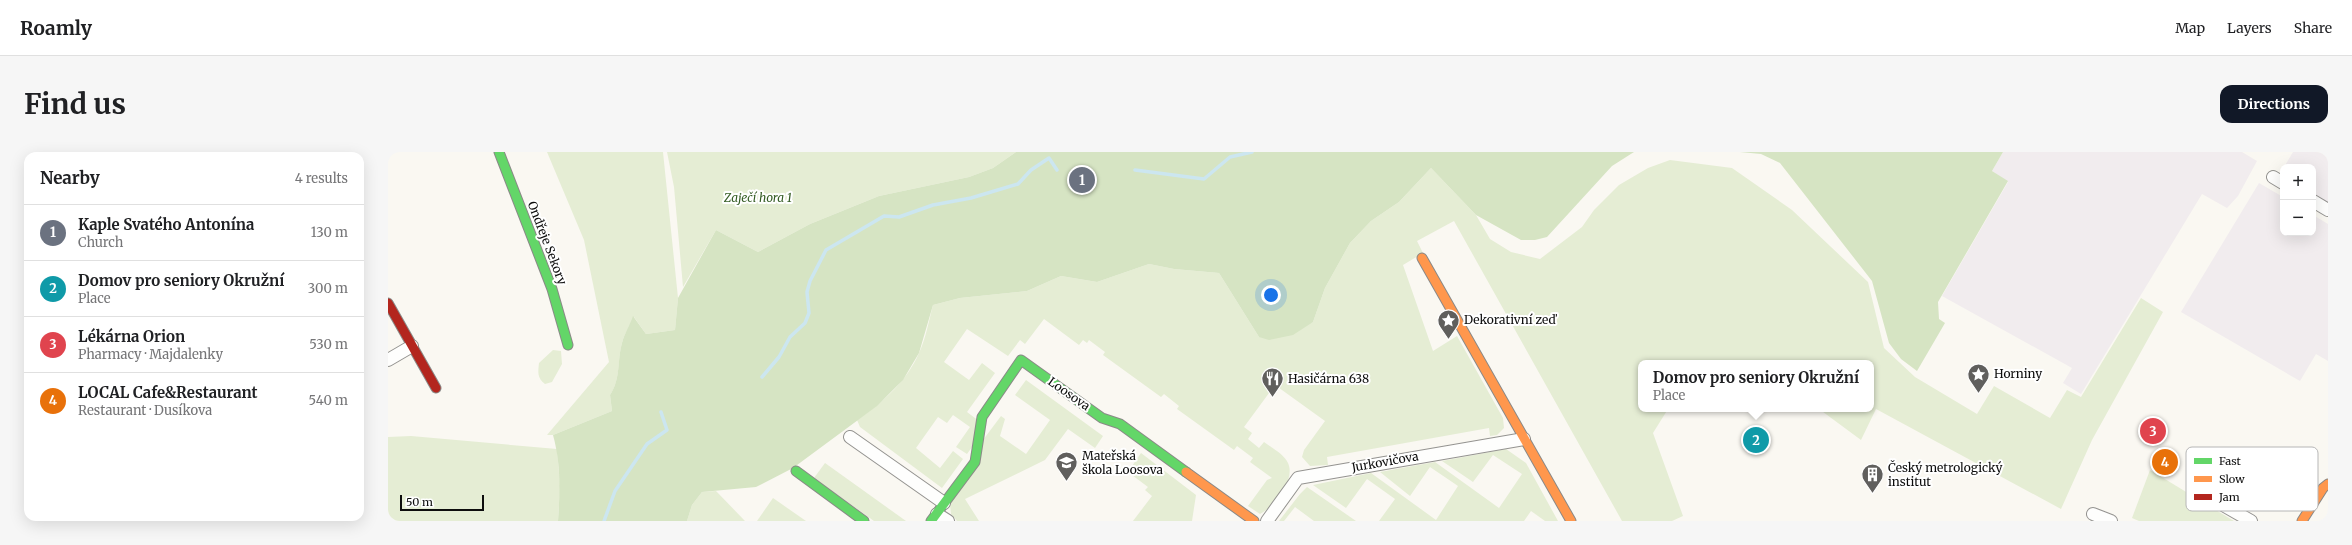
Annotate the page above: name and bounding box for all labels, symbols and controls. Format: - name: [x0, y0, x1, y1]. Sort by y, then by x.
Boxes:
- text: Roamly: [20, 16, 92, 40]
- text: Map: [2175, 19, 2205, 37]
- text: Layers: [2227, 19, 2272, 37]
- text: Share: [2294, 19, 2332, 37]
- button: Directions: [2220, 85, 2328, 123]
- text: Find us: [24, 86, 126, 122]
- map controls: [2280, 164, 2316, 236]
- button: +: [2280, 164, 2316, 200]
- pin: 1: [1069, 165, 1095, 195]
- text: Nearby: [40, 167, 100, 189]
- text: 4 results: [295, 170, 348, 187]
- park label: Zaječí hora 1: [723, 190, 792, 205]
- street label: Ondřeje Sekory: [525, 199, 570, 287]
- button: −: [2280, 200, 2316, 236]
- text: Kaple Svatého Antonína: [78, 215, 254, 234]
- text: 1: [50, 224, 56, 241]
- text: 130 m: [311, 224, 348, 241]
- text: Church: [78, 234, 123, 251]
- text: Domov pro seniory Okružní: [78, 271, 284, 290]
- text: 2: [49, 280, 57, 297]
- text: 300 m: [308, 280, 348, 297]
- your location: [1261, 285, 1281, 305]
- text: Place: [78, 290, 111, 307]
- place icon: Dekorativní zeď: [1435, 307, 1461, 340]
- place label: Dekorativní zeď: [1464, 312, 1557, 327]
- text: Lékárna Orion: [78, 327, 185, 346]
- text: 3: [49, 336, 57, 353]
- text: 530 m: [309, 336, 348, 353]
- text: Pharmacy · Majdalenky: [78, 346, 223, 363]
- popup: [1638, 360, 1874, 412]
- place icon: Horniny: [1965, 361, 1991, 394]
- restaurant icon: Hasičárna 638: [1260, 366, 1286, 399]
- place label: Horniny: [1994, 366, 2042, 381]
- text: Domov pro seniory Okružní: [1653, 368, 1859, 387]
- place label: Hasičárna 638: [1288, 371, 1369, 386]
- street label: Loosova: [1045, 374, 1094, 414]
- text: LOCAL Cafe&Restaurant: [78, 383, 258, 402]
- text: Place: [1653, 387, 1685, 404]
- text: 4: [49, 392, 57, 409]
- text: 540 m: [308, 392, 348, 409]
- text: Restaurant · Dusíkova: [78, 402, 212, 419]
- pin: 3: [2140, 416, 2166, 446]
- pin: 2: [1743, 425, 1769, 455]
- pin: 4: [2152, 447, 2178, 477]
- legend: [2186, 447, 2318, 511]
- place label: Mateřská škola Loosova: [1082, 448, 1163, 477]
- street label: Jurkovičova: [1349, 448, 1420, 475]
- school or university icon: Mateřská škola Loosova: [1053, 450, 1079, 483]
- text: Fast: [2219, 454, 2242, 468]
- place label: Český metrologický institut: [1888, 459, 2003, 489]
- building icon: Český metrologický institut: [1859, 462, 1885, 495]
- text: Slow: [2219, 472, 2245, 486]
- text: Jam: [2218, 490, 2240, 504]
- scale bar: [400, 493, 484, 512]
- text: 50 m: [406, 495, 433, 509]

